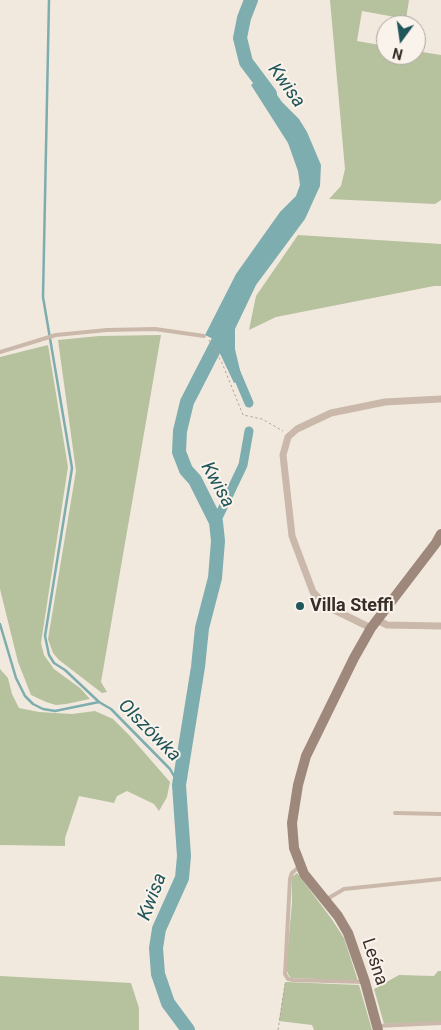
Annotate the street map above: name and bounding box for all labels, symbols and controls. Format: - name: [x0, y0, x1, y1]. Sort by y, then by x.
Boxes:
- north arrow: [376, 15, 426, 65]
- text: N: [391, 45, 404, 63]
- water label: Kwisa: [262, 60, 310, 112]
- water label: Kwisa: [195, 458, 239, 512]
- place label: Villa Steffi: [310, 595, 394, 617]
- marker: Villa Steffi: [294, 600, 306, 612]
- water label: Olszówka: [113, 695, 185, 767]
- water label: Kwisa: [134, 870, 172, 924]
- street label: Leśna: [356, 936, 392, 988]

